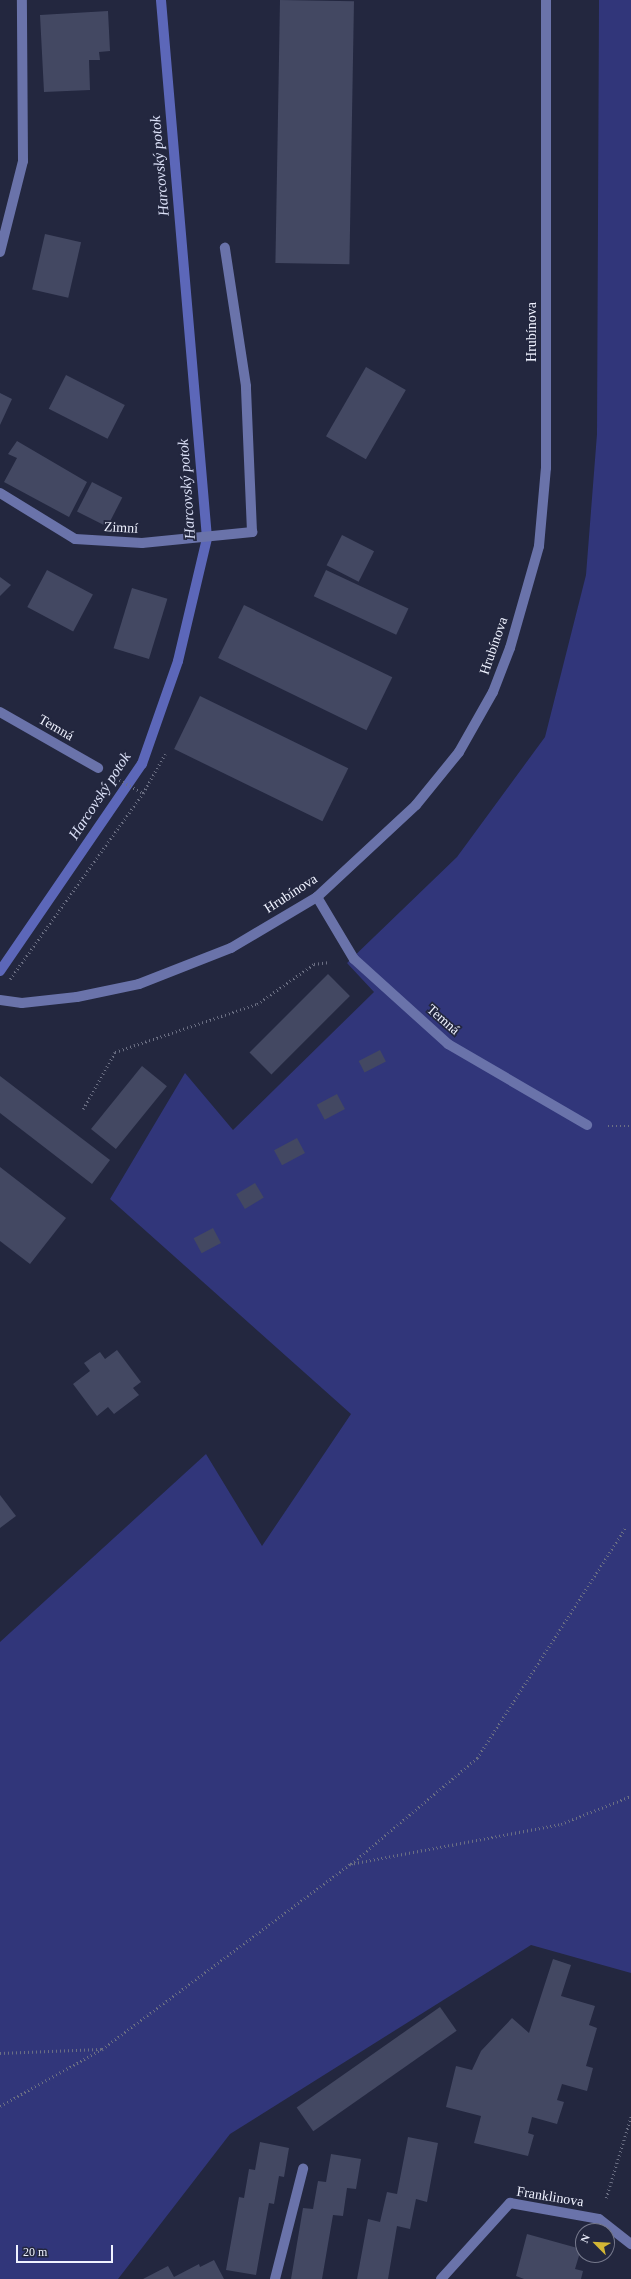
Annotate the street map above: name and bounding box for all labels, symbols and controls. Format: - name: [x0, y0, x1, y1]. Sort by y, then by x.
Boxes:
- water label: Harcovský potok: [147, 115, 173, 217]
- street label: Hrubínova: [524, 302, 540, 362]
- water label: Harcovský potok: [175, 438, 199, 540]
- street label: Zimní: [103, 519, 139, 537]
- street label: Hrubínova: [476, 615, 512, 677]
- street label: Temná: [35, 711, 77, 745]
- water label: Harcovský potok: [65, 749, 135, 843]
- street label: Hrubínova: [261, 871, 321, 917]
- street label: Temná: [423, 1001, 463, 1039]
- street label: Franklinova: [515, 2183, 585, 2211]
- north arrow: [575, 2223, 615, 2263]
- text: N: [578, 2232, 592, 2245]
- scale bar: [18, 2237, 115, 2263]
- text: 20 m: [23, 2245, 47, 2259]

